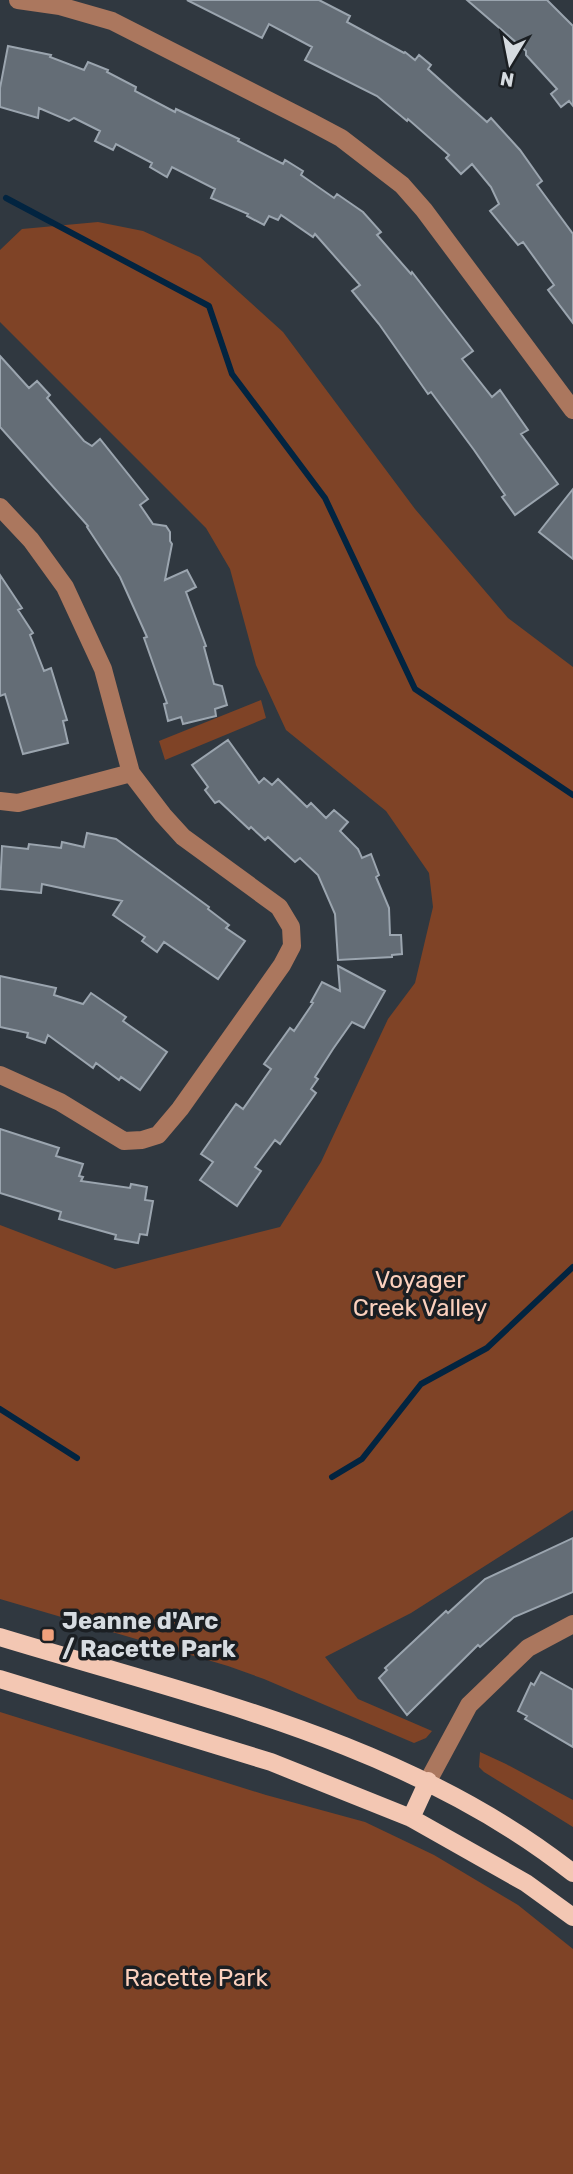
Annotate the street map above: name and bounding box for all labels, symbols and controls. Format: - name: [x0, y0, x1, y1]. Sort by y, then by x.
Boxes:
- north arrow: [475, 28, 545, 98]
- text: N: [498, 67, 516, 92]
- park label: Voyager Creek Valley: [353, 1266, 487, 1322]
- place label: Jeanne d'Arc / Racette Park: [62, 1607, 236, 1663]
- marker: Jeanne d'Arc / Racette Park: [40, 1627, 56, 1643]
- park label: Racette Park: [124, 1964, 268, 1992]

